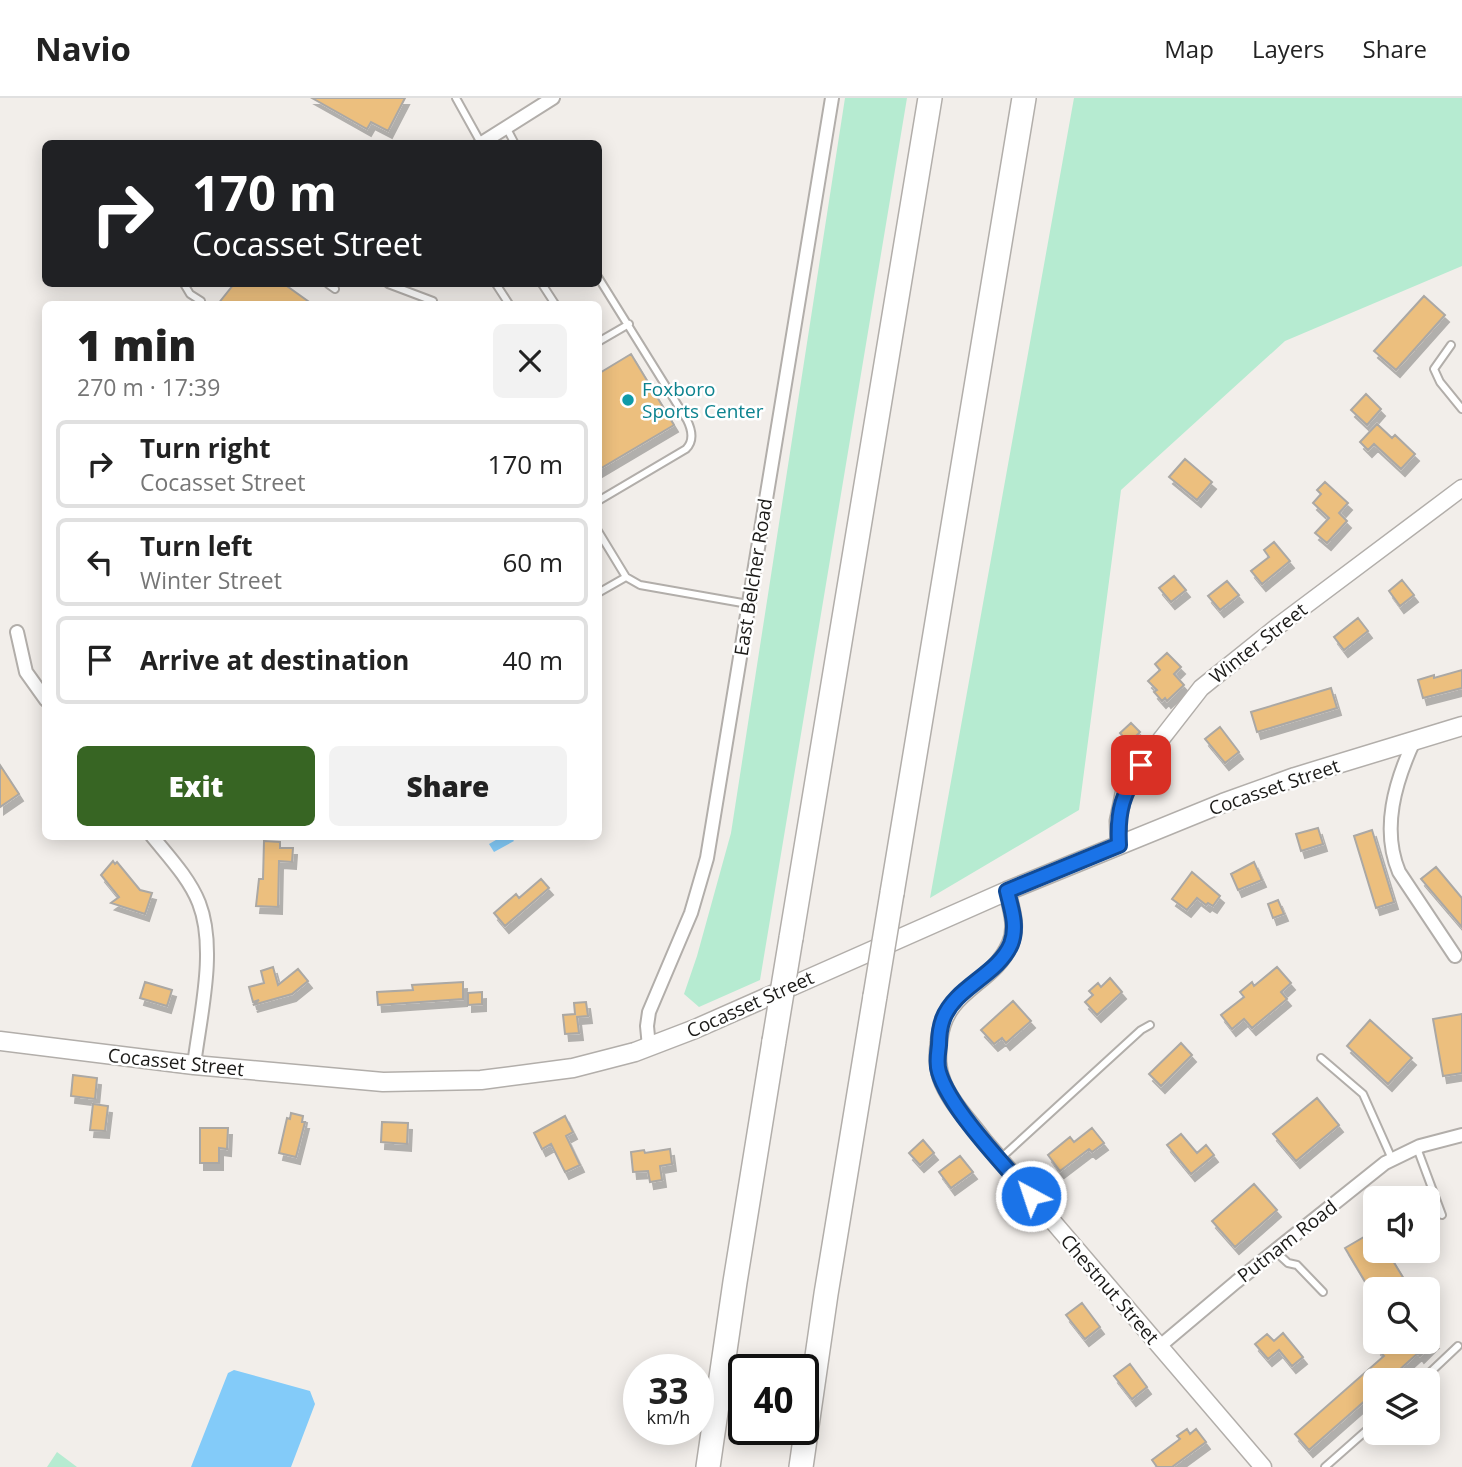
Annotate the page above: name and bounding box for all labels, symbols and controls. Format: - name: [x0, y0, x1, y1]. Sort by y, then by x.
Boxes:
- text: Navio: [35, 26, 131, 71]
- text: Map: [1164, 32, 1214, 65]
- text: Layers: [1252, 32, 1325, 65]
- text: Share: [1363, 32, 1427, 65]
- text: 170 m: [192, 159, 337, 225]
- icon: right: [77, 168, 168, 259]
- text: Cocasset Street: [192, 222, 422, 265]
- text: 1 min: [77, 316, 196, 373]
- button: close: [493, 324, 567, 398]
- text: 270 m · 17:39: [77, 371, 220, 403]
- place label: Foxboro Sports Center: [642, 376, 764, 424]
- marker: Foxboro Sports Center: [620, 392, 636, 408]
- text: Turn right: [140, 430, 271, 466]
- icon: right: [81, 445, 119, 483]
- text: 170 m: [488, 446, 563, 482]
- text: Cocasset Street: [140, 466, 305, 498]
- street label: East Belcher Road: [728, 496, 778, 658]
- text: Turn left: [140, 528, 252, 564]
- icon: left: [81, 543, 119, 581]
- text: 60 m: [502, 544, 563, 580]
- text: Winter Street: [140, 564, 282, 596]
- street label: Winter Street: [1204, 597, 1312, 689]
- icon: arrive: [81, 641, 119, 679]
- text: Arrive at destination: [140, 642, 409, 678]
- text: 40 m: [502, 642, 563, 678]
- pin: [1111, 735, 1171, 795]
- button: Exit: [77, 746, 315, 826]
- button: Share: [329, 746, 567, 826]
- icon: arrive: [1122, 746, 1160, 784]
- street label: Cocasset Street: [1205, 752, 1343, 822]
- street label: Cocasset Street: [682, 964, 818, 1044]
- street label: Cocasset Street: [107, 1042, 246, 1082]
- position arrow: [994, 1159, 1068, 1233]
- map controls: [1363, 1186, 1440, 1445]
- button: sound: [1363, 1186, 1440, 1263]
- street label: Putnam Road: [1232, 1194, 1342, 1288]
- street label: Chestnut Street: [1055, 1228, 1165, 1350]
- button: search: [1363, 1277, 1440, 1354]
- speed limit sign: 40: [728, 1354, 819, 1445]
- text: 33: [648, 1367, 689, 1414]
- button: layers: [1363, 1368, 1440, 1445]
- text: km/h: [647, 1405, 690, 1429]

